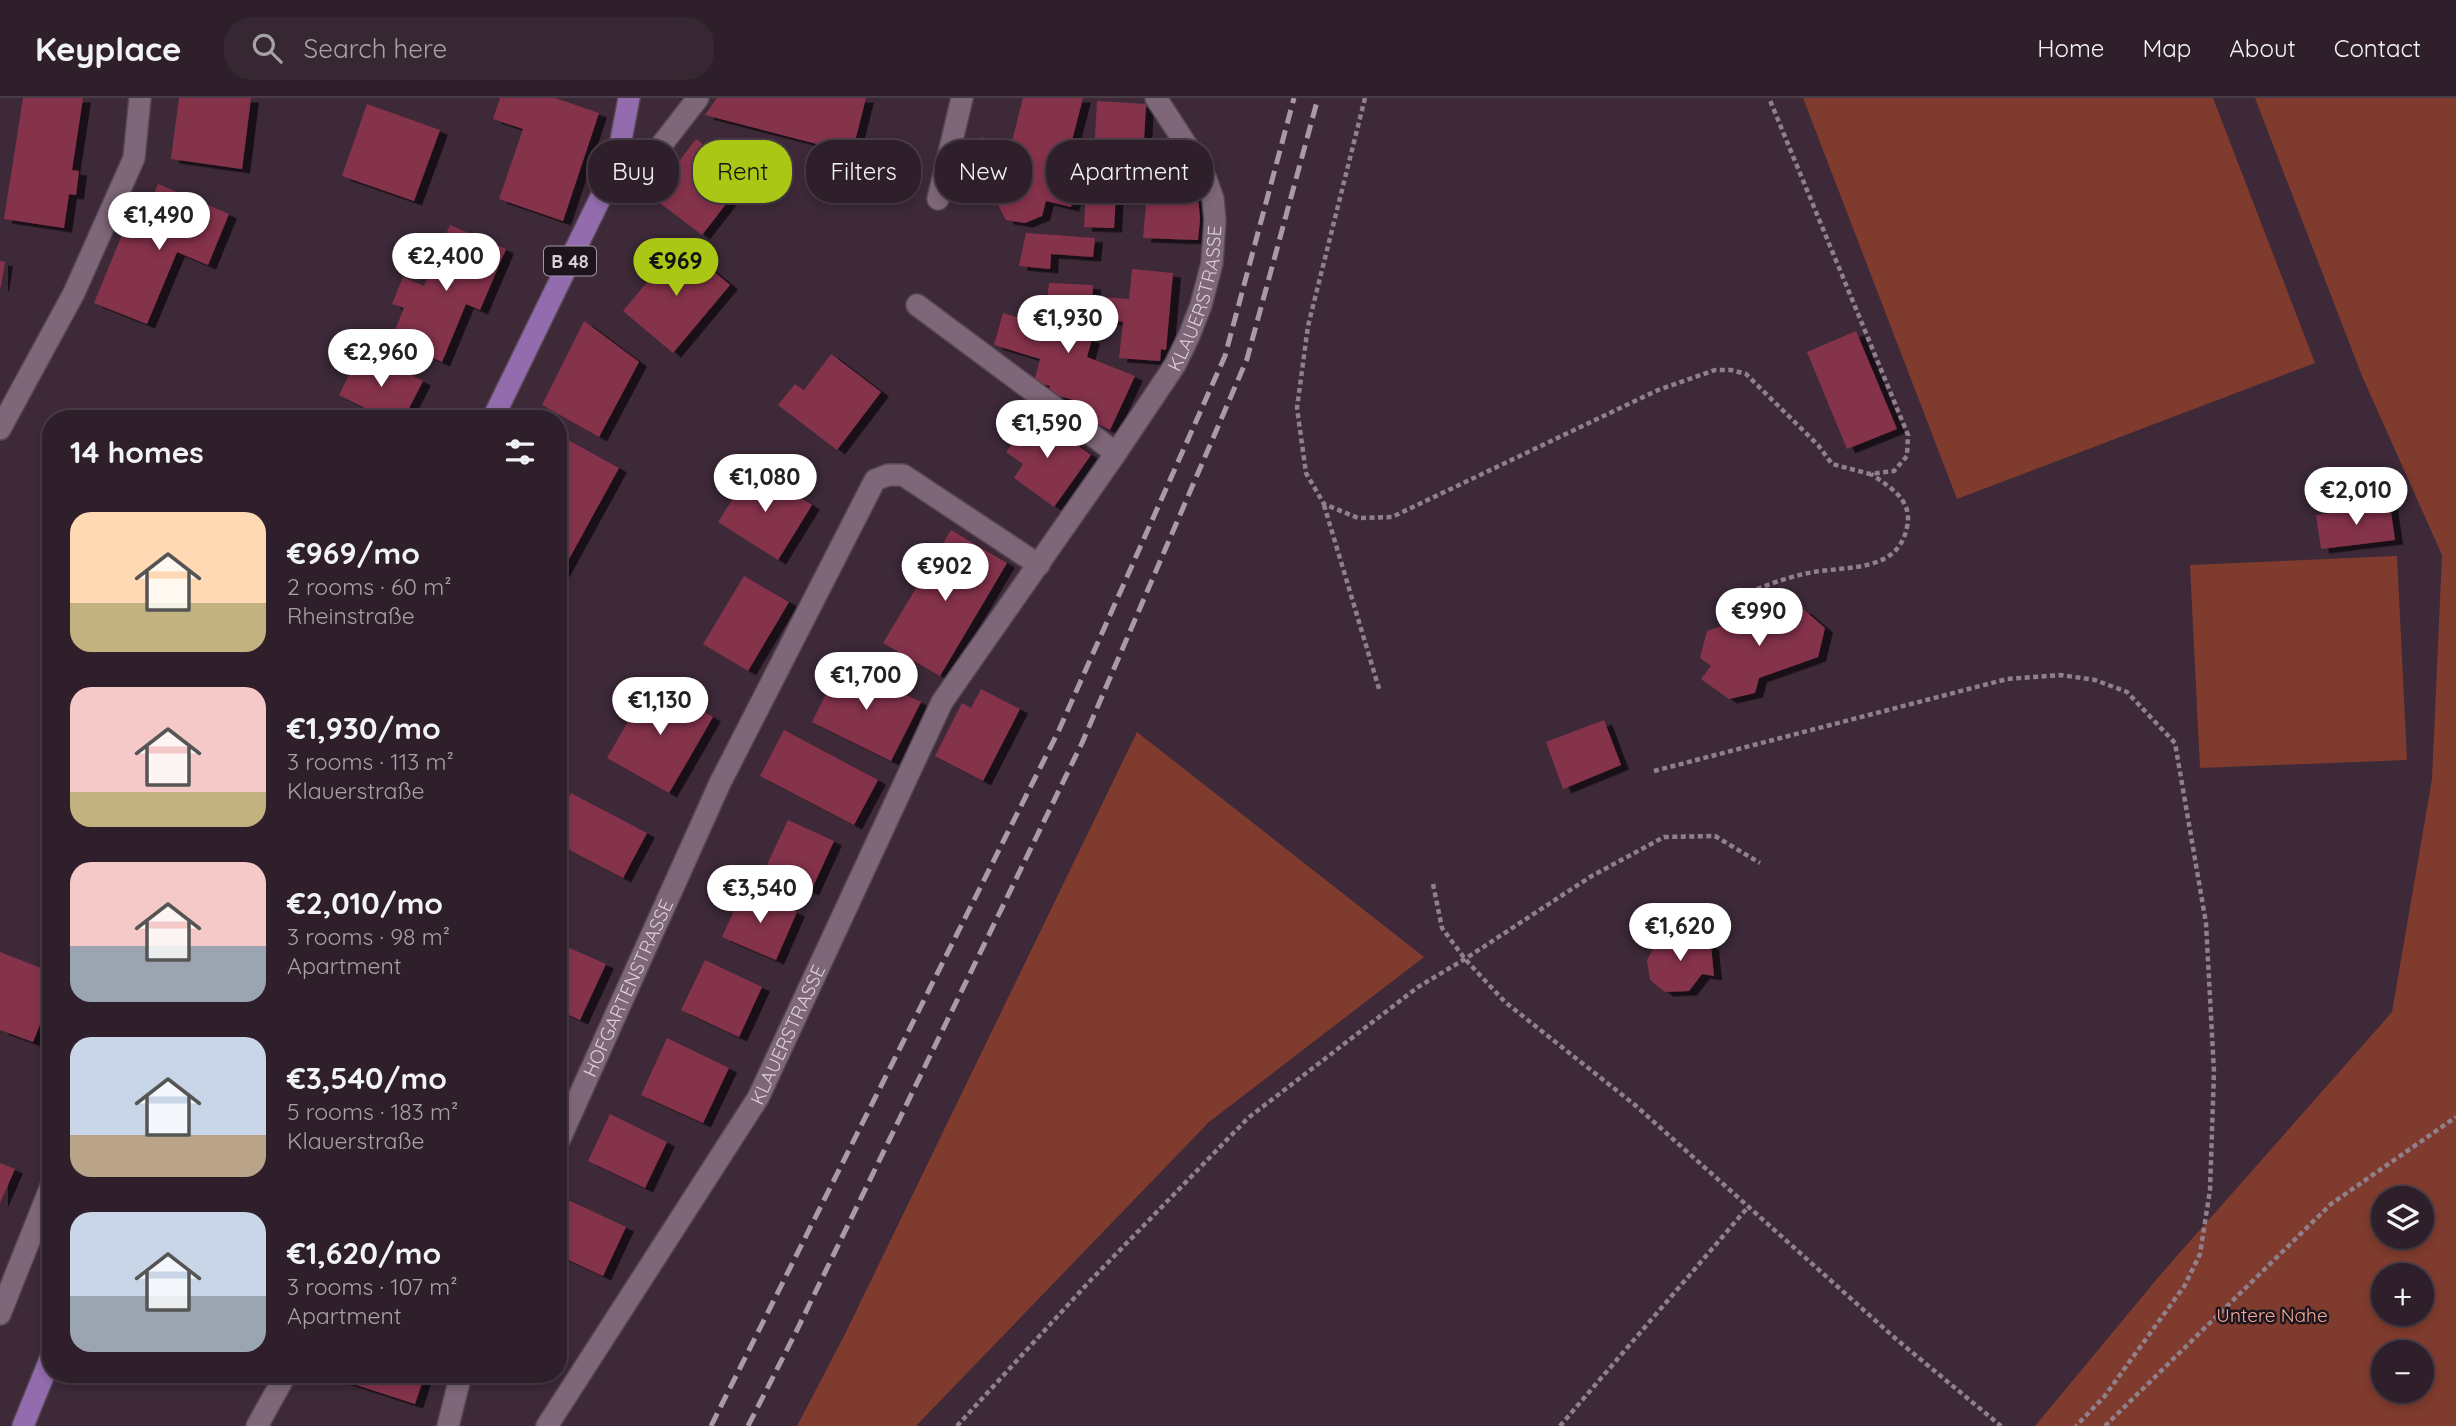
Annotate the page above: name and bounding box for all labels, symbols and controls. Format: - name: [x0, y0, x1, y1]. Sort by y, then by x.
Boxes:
- search box: [224, 17, 714, 80]
- text: Keyplace: [35, 28, 182, 69]
- icon: search: [248, 29, 286, 67]
- text: Search here: [304, 32, 447, 65]
- text: Home: [2037, 33, 2104, 63]
- text: Map: [2142, 33, 2191, 63]
- text: About: [2229, 33, 2296, 63]
- text: Contact: [2334, 33, 2421, 63]
- chip: Buy: [588, 140, 679, 203]
- chip: Rent: [693, 140, 792, 203]
- chip: Filters: [806, 140, 921, 203]
- chip: New: [935, 140, 1032, 203]
- chip: Apartment: [1046, 140, 1213, 203]
- pin: €1,490: [102, 192, 216, 252]
- text: €1,490: [124, 200, 194, 229]
- street label: KLAUERSTRASSE: [1162, 225, 1227, 375]
- pin: €2,400: [389, 234, 503, 293]
- pin: €969: [635, 238, 717, 298]
- text: €2,400: [408, 241, 484, 270]
- road number: B 48: [544, 246, 596, 276]
- text: €969: [649, 246, 703, 275]
- pin: €1,930: [1011, 296, 1125, 355]
- text: €1,930: [1033, 303, 1103, 332]
- pin: €2,960: [324, 330, 438, 389]
- text: €2,960: [344, 337, 418, 366]
- pin: €1,590: [990, 400, 1104, 460]
- text: €1,590: [1012, 408, 1082, 437]
- text: 14 homes: [70, 433, 204, 471]
- icon: filters: [501, 433, 539, 471]
- pin: €1,080: [708, 454, 822, 514]
- text: €1,080: [730, 462, 800, 491]
- pin: €2,010: [2299, 468, 2413, 527]
- text: €2,010: [2320, 475, 2392, 504]
- text: €969/mo: [287, 534, 420, 572]
- icon: home: [126, 540, 210, 624]
- pin: €902: [904, 544, 986, 603]
- text: €902: [918, 551, 972, 580]
- text: 2 rooms · 60 m²: [287, 572, 452, 601]
- pin: €990: [1718, 588, 1800, 648]
- text: €990: [1732, 596, 1786, 625]
- text: Rheinstraße: [287, 601, 415, 630]
- pin: €1,700: [809, 652, 923, 712]
- text: €1,700: [831, 660, 901, 689]
- pin: €1,130: [603, 678, 717, 737]
- text: €1,130: [628, 685, 692, 714]
- text: €1,930/mo: [287, 709, 441, 747]
- icon: home: [126, 715, 210, 799]
- text: 3 rooms · 113 m²: [287, 747, 454, 776]
- text: Klauerstraße: [287, 776, 425, 805]
- pin: €3,540: [703, 866, 817, 925]
- text: €3,540: [723, 873, 797, 902]
- text: €2,010/mo: [287, 884, 443, 922]
- icon: home: [126, 890, 210, 974]
- street label: HOFGARTENSTRASSE: [577, 895, 678, 1081]
- pin: €1,620: [1623, 904, 1737, 963]
- text: €1,620: [1645, 911, 1715, 940]
- text: 3 rooms · 98 m²: [287, 922, 450, 951]
- text: Apartment: [287, 951, 401, 980]
- street label: KLAUERSTRASSE: [745, 961, 830, 1108]
- text: €3,540/mo: [287, 1059, 447, 1097]
- icon: home: [126, 1065, 210, 1149]
- text: 5 rooms · 183 m²: [287, 1097, 458, 1126]
- text: Klauerstraße: [287, 1126, 425, 1155]
- map controls: [2371, 1186, 2434, 1403]
- button: layers: [2371, 1186, 2434, 1249]
- text: €1,620/mo: [287, 1234, 441, 1272]
- icon: home: [126, 1240, 210, 1324]
- button: +: [2371, 1263, 2434, 1326]
- text: 3 rooms · 107 m²: [287, 1272, 458, 1301]
- text: Apartment: [287, 1301, 401, 1330]
- park label: Untere Nahe: [2216, 1303, 2328, 1327]
- button: −: [2371, 1340, 2434, 1403]

